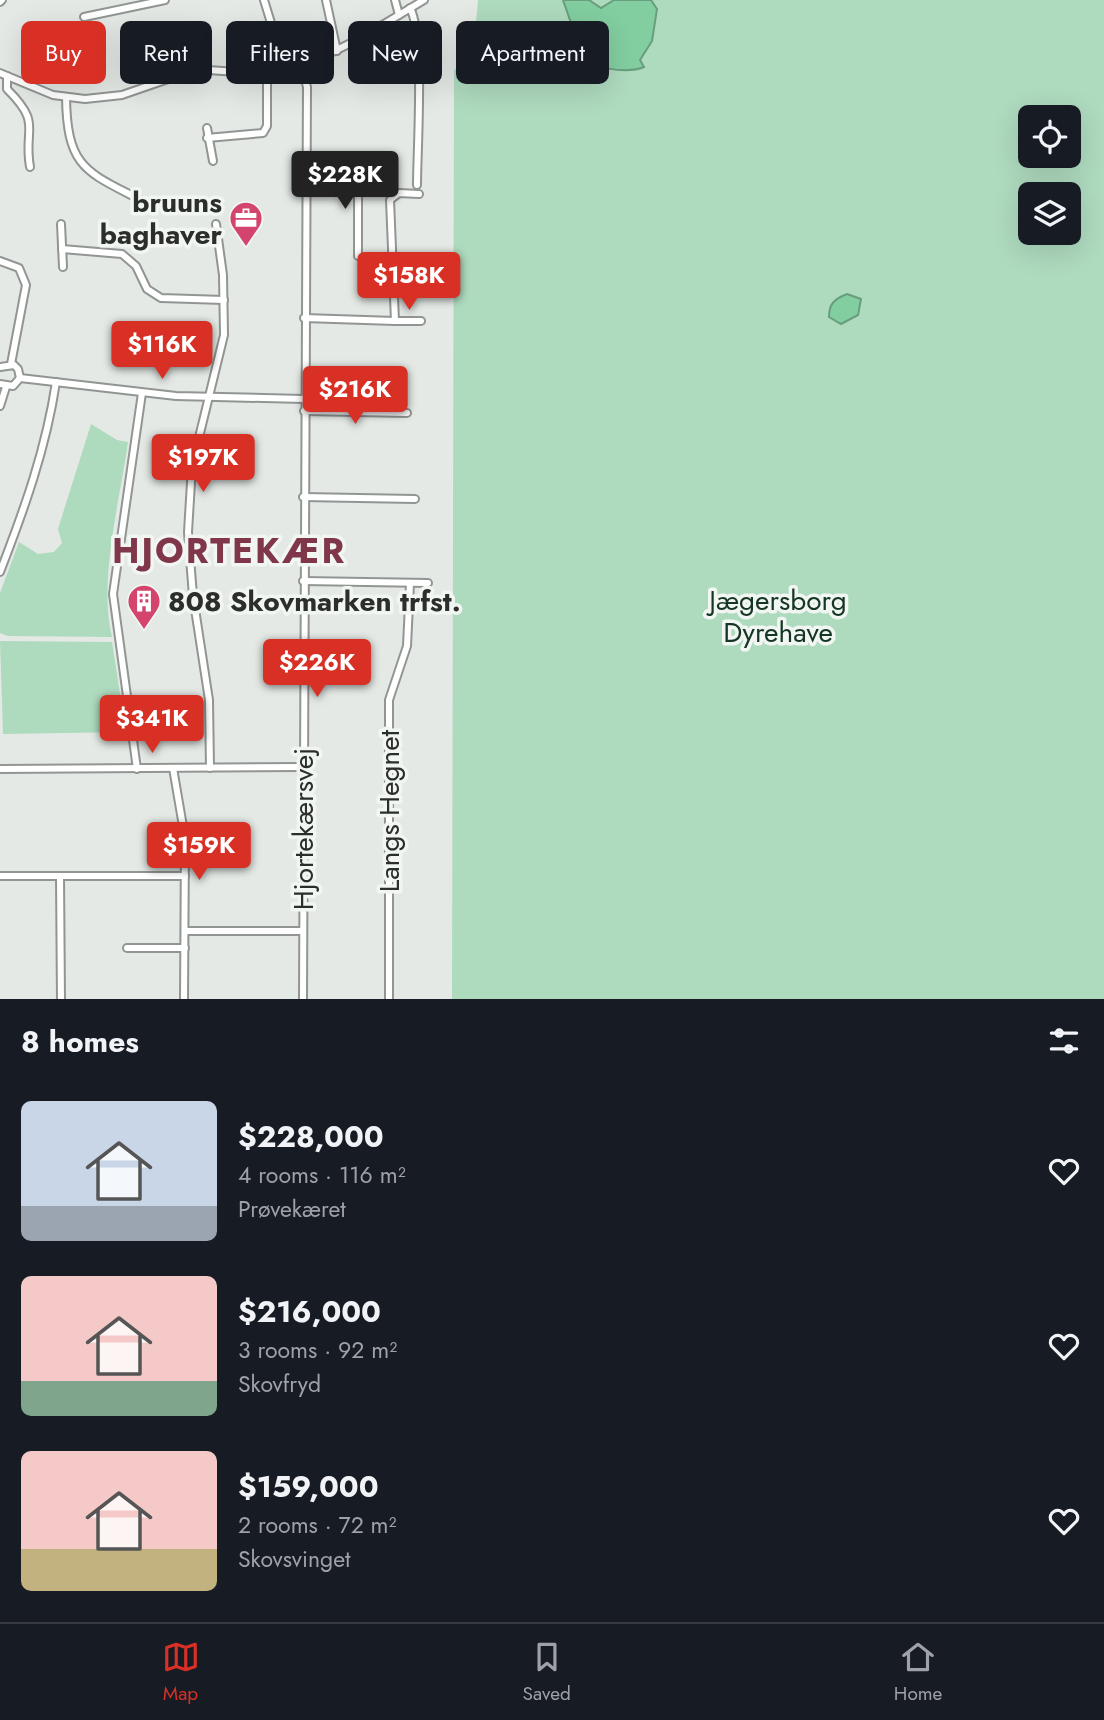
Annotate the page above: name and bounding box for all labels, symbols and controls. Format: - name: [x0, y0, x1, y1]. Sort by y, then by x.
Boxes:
- chip: Buy: [21, 21, 106, 84]
- chip: Rent: [120, 21, 212, 84]
- chip: Filters: [226, 21, 334, 84]
- chip: New: [348, 21, 442, 84]
- chip: Apartment: [456, 21, 609, 84]
- map controls: [1018, 105, 1081, 245]
- button: locate: [1018, 105, 1081, 168]
- pin: $228K: [296, 152, 394, 211]
- text: $228K: [308, 157, 382, 191]
- place label: bruuns baghaver: [100, 182, 222, 255]
- button: layers: [1018, 182, 1081, 245]
- office icon: bruuns baghaver: [227, 199, 265, 248]
- pin: $158K: [360, 252, 458, 312]
- text: $158K: [373, 258, 445, 292]
- pin: $116K: [113, 322, 211, 381]
- text: $116K: [127, 327, 197, 361]
- pin: $216K: [306, 366, 404, 426]
- text: $216K: [319, 372, 391, 406]
- pin: $197K: [154, 434, 252, 494]
- text: $197K: [168, 440, 238, 474]
- district label: HJORTEKÆR: [112, 526, 346, 576]
- park label: Jægersborg Dyrehave: [705, 580, 847, 653]
- place label: 808 Skovmarken trfst.: [168, 581, 461, 622]
- building icon: 808 Skovmarken trfst.: [125, 582, 163, 631]
- pin: $226K: [268, 640, 366, 699]
- text: $226K: [279, 645, 355, 679]
- pin: $341K: [103, 696, 201, 755]
- text: $341K: [116, 701, 188, 735]
- street label: Langs Hegnet: [369, 729, 410, 892]
- street label: Hjortekærsvej: [283, 748, 324, 910]
- pin: $159K: [150, 822, 248, 882]
- text: $159K: [163, 828, 235, 862]
- text: 8 homes: [21, 1020, 139, 1063]
- icon: filters: [1045, 1022, 1083, 1060]
- text: $228,000: [238, 1115, 384, 1158]
- icon: home: [77, 1129, 161, 1213]
- icon: heart: [1045, 1152, 1083, 1190]
- text: 4 rooms · 116 m²: [238, 1158, 406, 1192]
- text: Prøvekæret: [238, 1192, 346, 1226]
- text: $216,000: [238, 1290, 381, 1333]
- icon: home: [77, 1304, 161, 1388]
- icon: heart: [1045, 1327, 1083, 1365]
- text: 3 rooms · 92 m²: [238, 1333, 397, 1367]
- text: Skovfryd: [238, 1367, 321, 1401]
- text: $159,000: [238, 1465, 379, 1508]
- icon: home: [77, 1479, 161, 1563]
- icon: heart: [1045, 1502, 1083, 1540]
- text: 2 rooms · 72 m²: [238, 1508, 397, 1542]
- text: Skovsvinget: [238, 1542, 351, 1576]
- tab: Map: [162, 1638, 200, 1707]
- tab: Saved: [523, 1638, 571, 1707]
- tab: Home: [894, 1638, 942, 1707]

